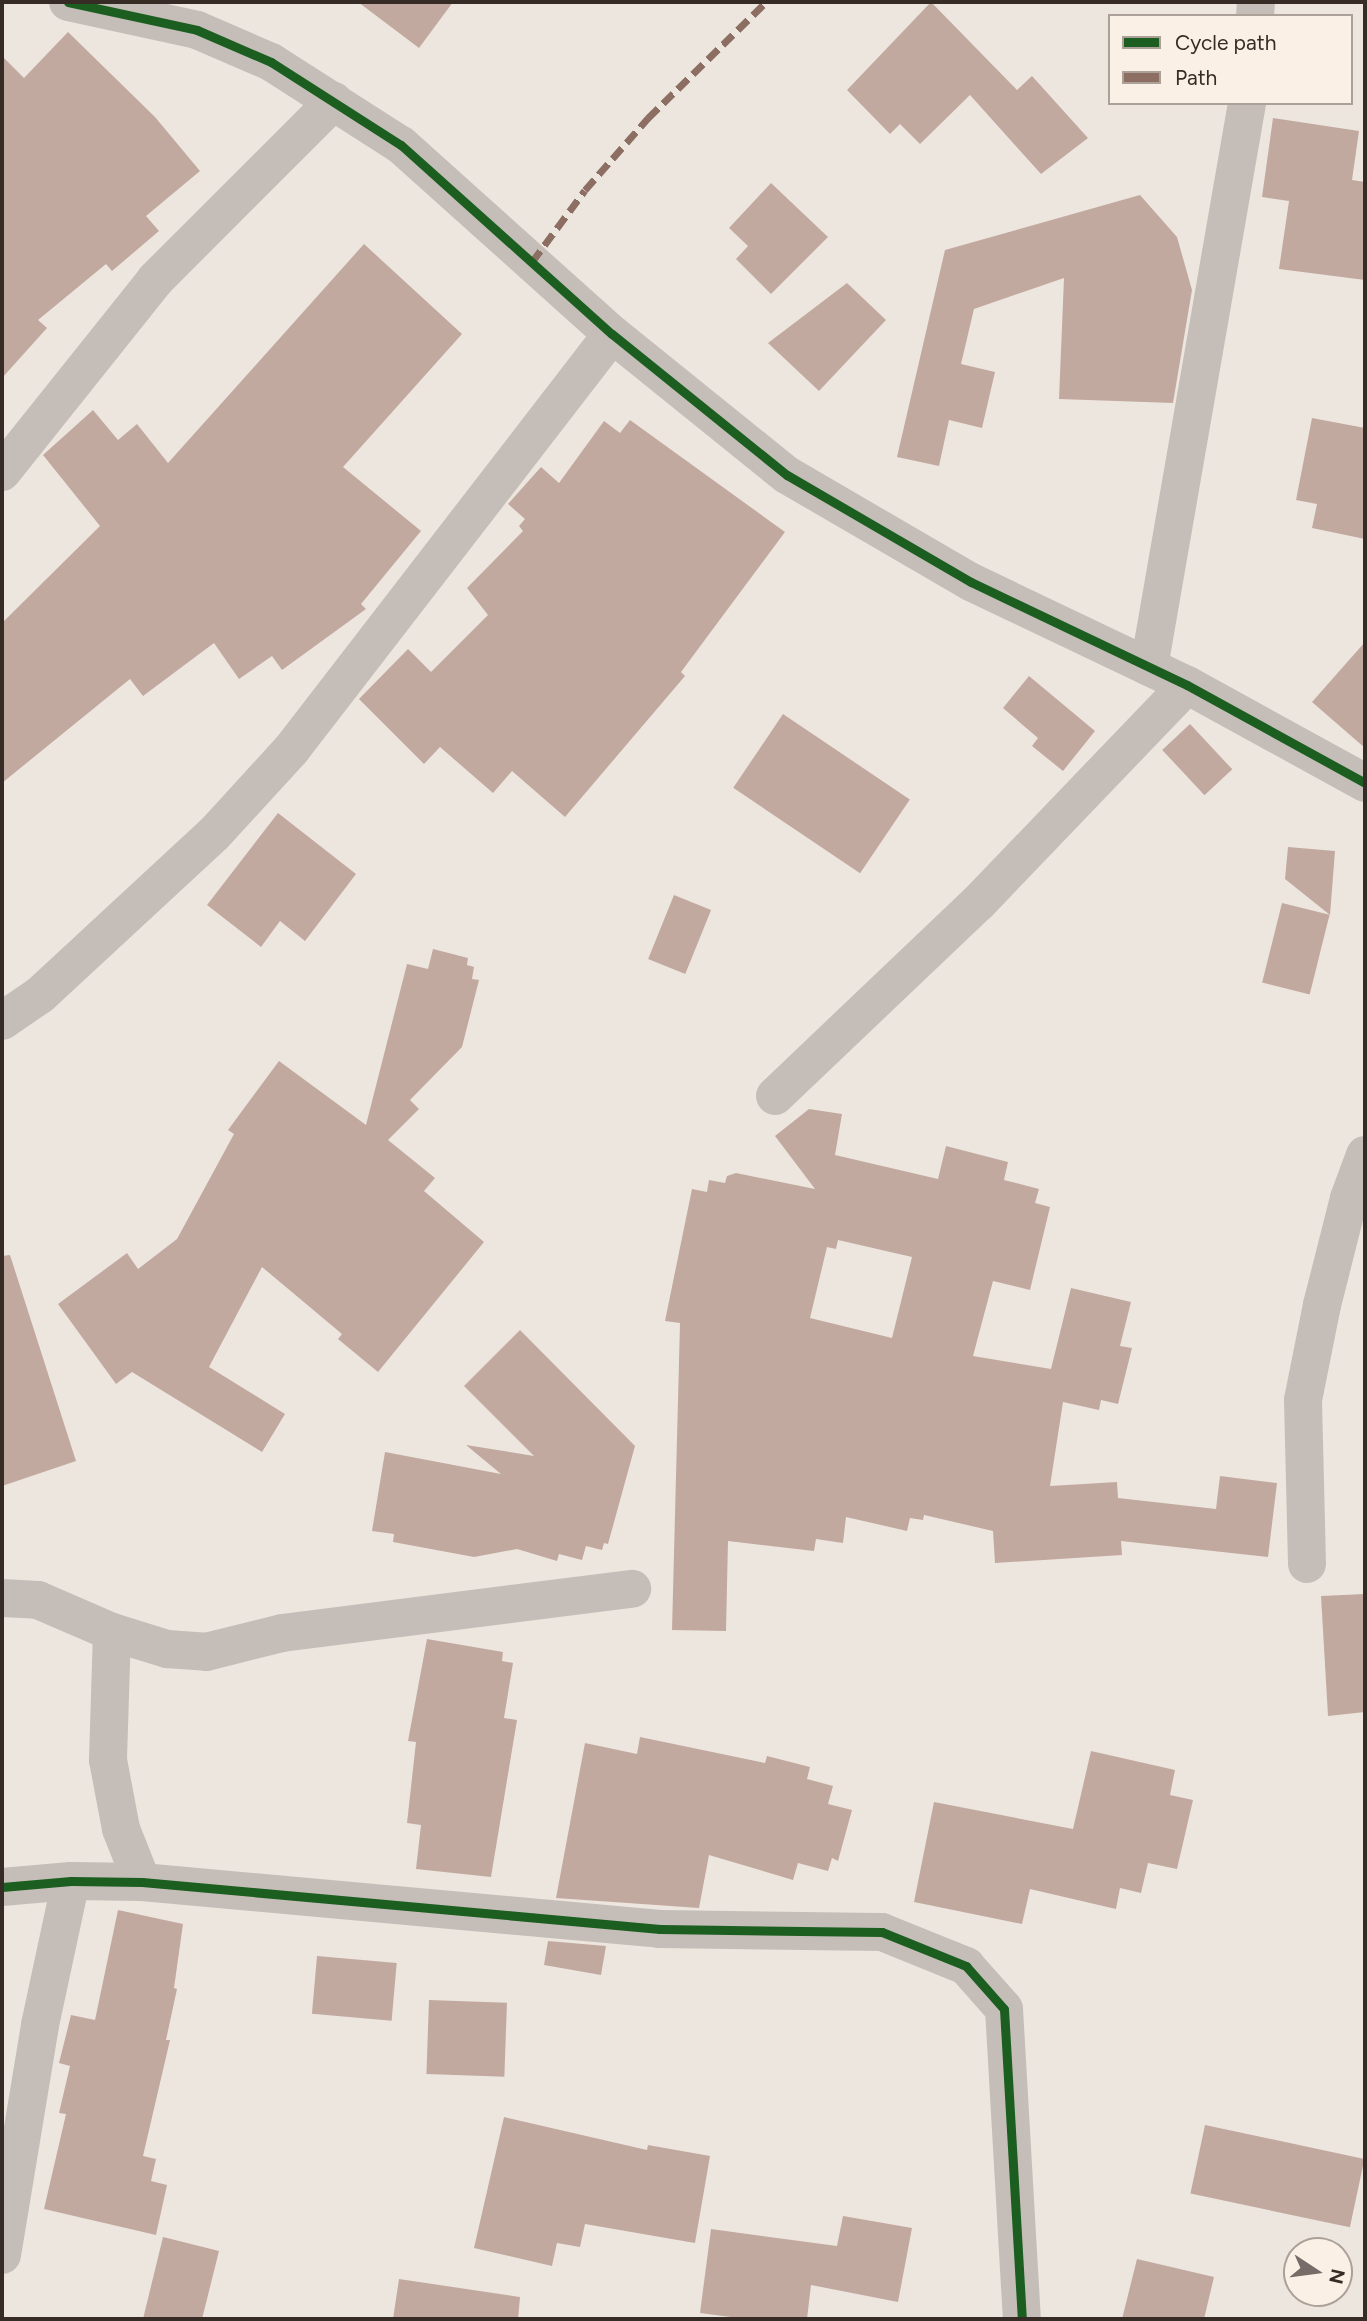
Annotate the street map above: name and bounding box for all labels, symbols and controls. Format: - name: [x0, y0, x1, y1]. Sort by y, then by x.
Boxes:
- legend: [1108, 14, 1353, 105]
- text: Cycle path: [1175, 30, 1276, 55]
- text: Path: [1175, 65, 1217, 90]
- north arrow: [1283, 2237, 1353, 2307]
- text: N: [1324, 2267, 1350, 2286]

